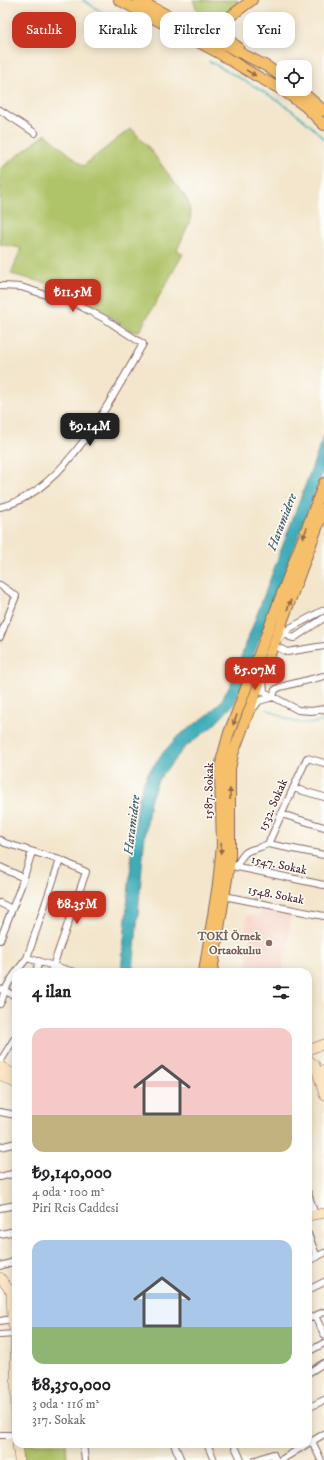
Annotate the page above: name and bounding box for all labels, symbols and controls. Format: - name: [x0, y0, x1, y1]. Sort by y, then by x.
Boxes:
- chip: Satılık: [12, 12, 76, 48]
- chip: Kiralık: [84, 12, 152, 48]
- chip: Filtreler: [160, 12, 235, 48]
- chip: Yeni: [243, 12, 295, 48]
- map controls: [276, 60, 312, 96]
- button: locate: [276, 60, 312, 96]
- one-way arrow: [245, 69, 256, 76]
- pin: ₺11.5M: [40, 279, 106, 313]
- text: ₺11.5M: [54, 284, 92, 300]
- pin: ₺9.14M: [57, 413, 123, 447]
- text: ₺9.14M: [69, 418, 111, 434]
- water label: Haramidere: [263, 490, 300, 554]
- one-way arrow: [302, 527, 308, 539]
- one-way arrow: [286, 598, 292, 610]
- pin: ₺5.07M: [222, 657, 288, 691]
- text: ₺5.07M: [234, 662, 276, 678]
- one-way arrow: [231, 714, 237, 726]
- street label: 1587. Sokak: [201, 762, 217, 820]
- street label: 1532. Sokak: [255, 777, 291, 833]
- one-way arrow: [227, 787, 233, 800]
- water label: Haramidere: [120, 794, 144, 857]
- one-way arrow: [218, 841, 225, 854]
- street label: 1547. Sokak: [250, 852, 308, 878]
- street label: 1548. Sokak: [247, 882, 305, 908]
- pin: ₺8.35M: [44, 891, 110, 925]
- text: ₺8.35M: [57, 896, 97, 912]
- place label: TOKİ Örnek Ortaokulıu: [196, 929, 262, 958]
- marker: TOKİ Örnek Ortaokulıu: [264, 938, 274, 948]
- text: 4 ilan: [32, 981, 71, 1003]
- icon: filters: [270, 981, 292, 1003]
- icon: home: [126, 1054, 198, 1126]
- text: ₺9,140,000: [32, 1162, 112, 1184]
- text: 4 oda · 100 m²: [32, 1184, 104, 1200]
- text: Piri Reis Caddesi: [32, 1200, 119, 1216]
- icon: home: [126, 1266, 198, 1338]
- text: ₺8,350,000: [32, 1374, 111, 1396]
- text: 3 oda · 116 m²: [32, 1396, 99, 1412]
- text: 317. Sokak: [32, 1412, 86, 1428]

